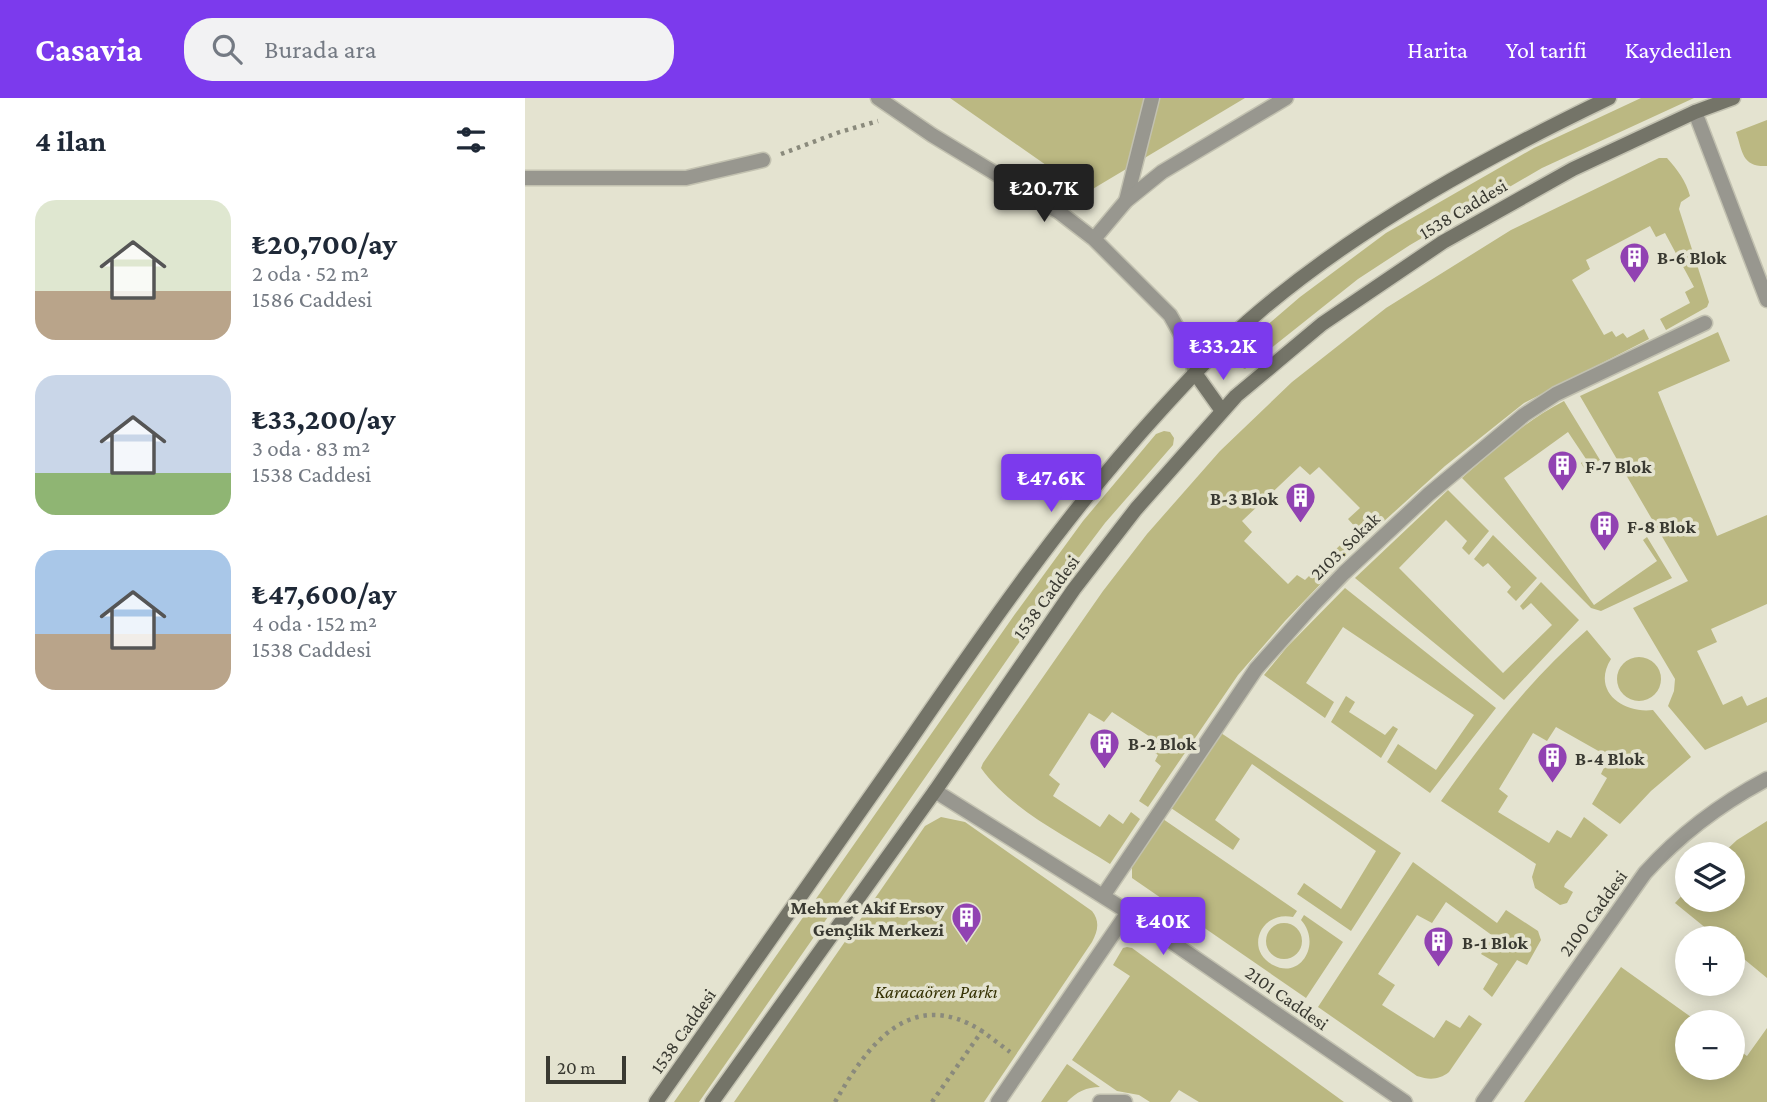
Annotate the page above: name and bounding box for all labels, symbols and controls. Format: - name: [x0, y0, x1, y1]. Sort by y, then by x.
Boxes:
- search box: [184, 18, 674, 81]
- icon: search: [208, 30, 246, 68]
- text: Casavia: [35, 31, 142, 68]
- text: Burada ara: [264, 35, 376, 64]
- text: Harita: [1407, 36, 1468, 63]
- text: Yol tarifi: [1506, 36, 1587, 63]
- text: Kaydedilen: [1625, 36, 1732, 63]
- icon: filters: [452, 121, 490, 159]
- text: 4 ilan: [35, 124, 106, 157]
- pin: ₺20.7K: [987, 164, 1101, 224]
- text: ₺20.7K: [1010, 174, 1078, 200]
- street label: 1538 Caddesi: [1415, 175, 1511, 243]
- text: ₺20,700/ay: [252, 227, 397, 260]
- icon: home: [91, 228, 175, 312]
- building icon: B-6 Blok: [1617, 240, 1651, 284]
- place label: B-6 Blok: [1657, 247, 1727, 268]
- text: 2 oda · 52 m²: [252, 260, 369, 286]
- text: 1586 Caddesi: [252, 286, 372, 312]
- pin: ₺33.2K: [1166, 322, 1280, 382]
- text: ₺33.2K: [1190, 332, 1256, 358]
- text: ₺33,200/ay: [252, 402, 396, 435]
- icon: home: [91, 403, 175, 487]
- text: 3 oda · 83 m²: [252, 435, 370, 461]
- building icon: F-7 Blok: [1545, 449, 1579, 493]
- pin: ₺47.6K: [994, 454, 1108, 514]
- place label: F-7 Blok: [1585, 456, 1652, 477]
- text: 1538 Caddesi: [252, 461, 371, 487]
- text: ₺47.6K: [1017, 464, 1085, 490]
- building icon: B-3 Blok: [1284, 481, 1318, 525]
- place label: B-3 Blok: [1210, 488, 1279, 509]
- street label: 2103. Sokak: [1306, 507, 1385, 584]
- building icon: F-8 Blok: [1587, 509, 1621, 553]
- place label: F-8 Blok: [1627, 516, 1696, 537]
- street label: 1538 Caddesi: [1009, 551, 1083, 643]
- text: ₺47,600/ay: [252, 577, 397, 610]
- icon: home: [91, 578, 175, 662]
- text: 4 oda · 152 m²: [252, 610, 377, 636]
- text: 1538 Caddesi: [252, 636, 371, 662]
- building icon: B-2 Blok: [1088, 726, 1122, 770]
- place label: B-2 Blok: [1128, 733, 1197, 754]
- building icon: B-4 Blok: [1535, 741, 1569, 785]
- place label: B-4 Blok: [1575, 748, 1645, 769]
- map controls: [1675, 842, 1745, 1080]
- button: layers: [1675, 842, 1745, 912]
- street label: 2100 Caddesi: [1555, 866, 1631, 960]
- place label: Mehmet Akif Ersoy Gençlik Merkezi: [790, 897, 945, 940]
- pin: ₺40K: [1122, 898, 1204, 957]
- building icon: Mehmet Akif Ersoy Gençlik Merkezi: [950, 901, 984, 945]
- text: ₺40K: [1136, 907, 1190, 933]
- building icon: B-1 Blok: [1422, 925, 1456, 969]
- button: +: [1675, 926, 1745, 996]
- place label: B-1 Blok: [1462, 932, 1529, 953]
- street label: 2101 Caddesi: [1241, 962, 1333, 1034]
- park label: Karacaören Parkı: [874, 981, 998, 1002]
- street label: 1538 Caddesi: [646, 985, 720, 1077]
- button: −: [1675, 1010, 1745, 1080]
- scale bar: [546, 1053, 627, 1085]
- text: 20 m: [557, 1057, 596, 1078]

